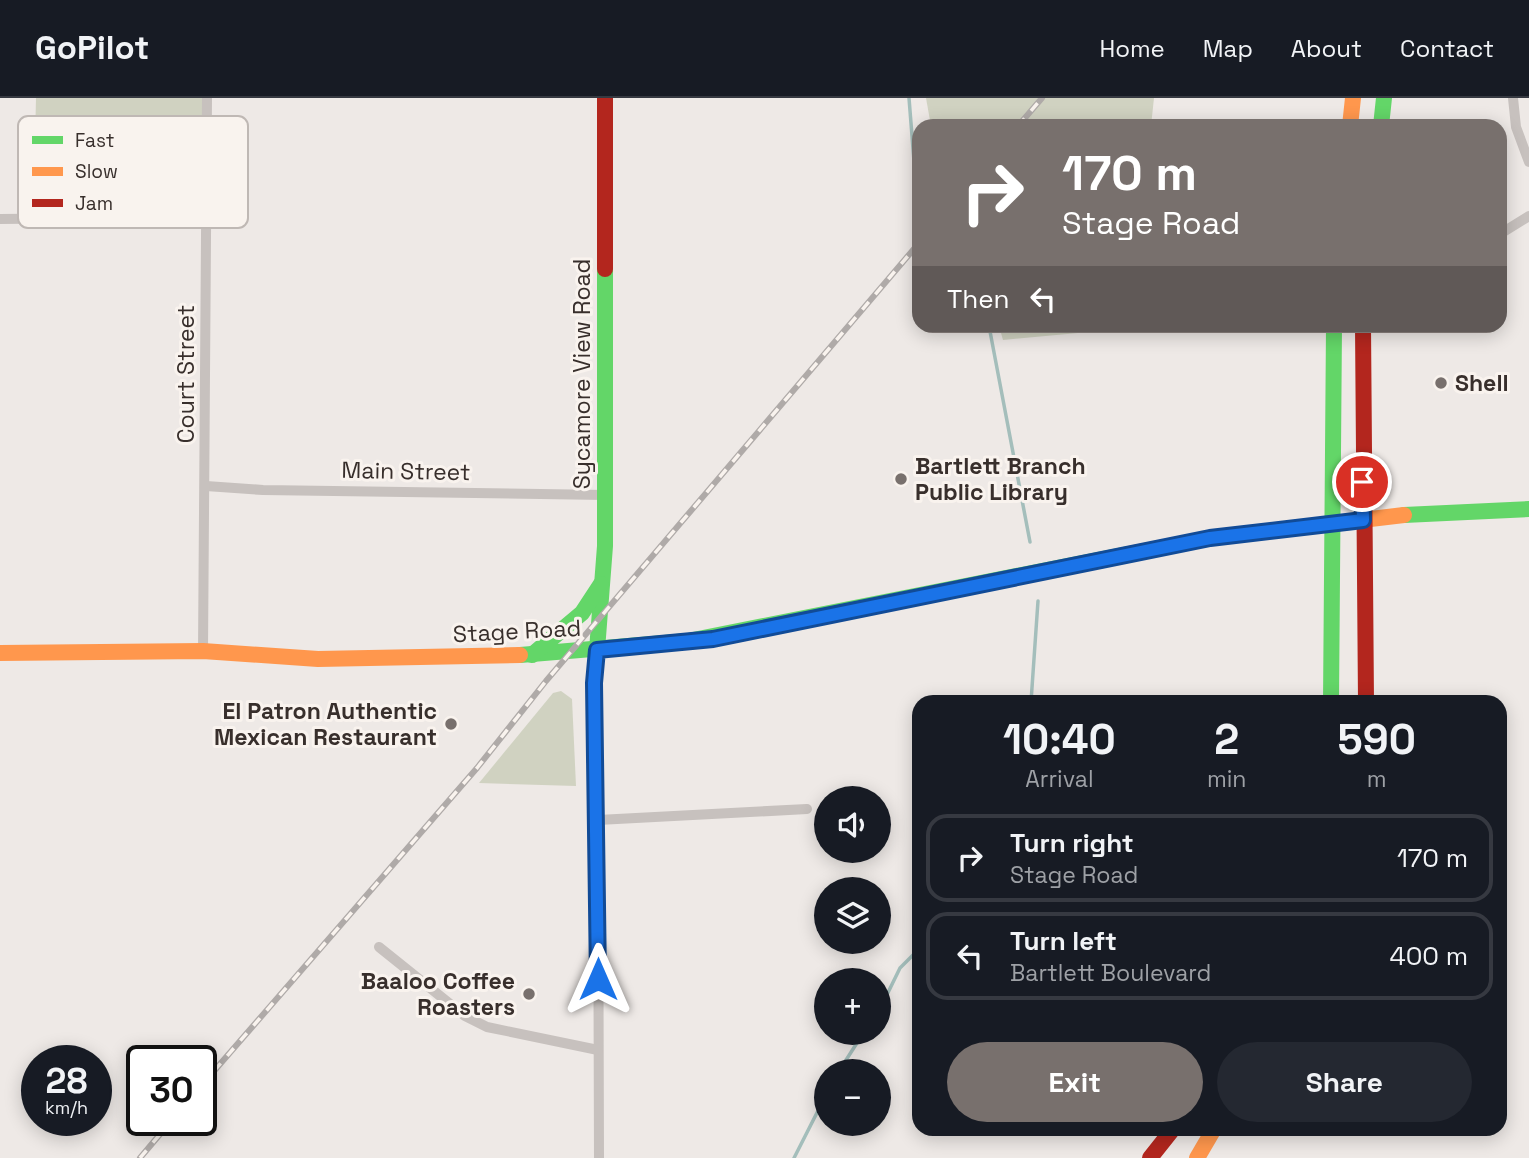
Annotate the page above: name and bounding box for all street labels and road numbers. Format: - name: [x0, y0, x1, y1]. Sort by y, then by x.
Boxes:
- street label: Sycamore View Road: [567, 259, 597, 489]
- street label: Court Street: [171, 305, 201, 443]
- street label: Main Street: [341, 455, 471, 487]
- street label: Stage Road: [452, 613, 582, 649]

